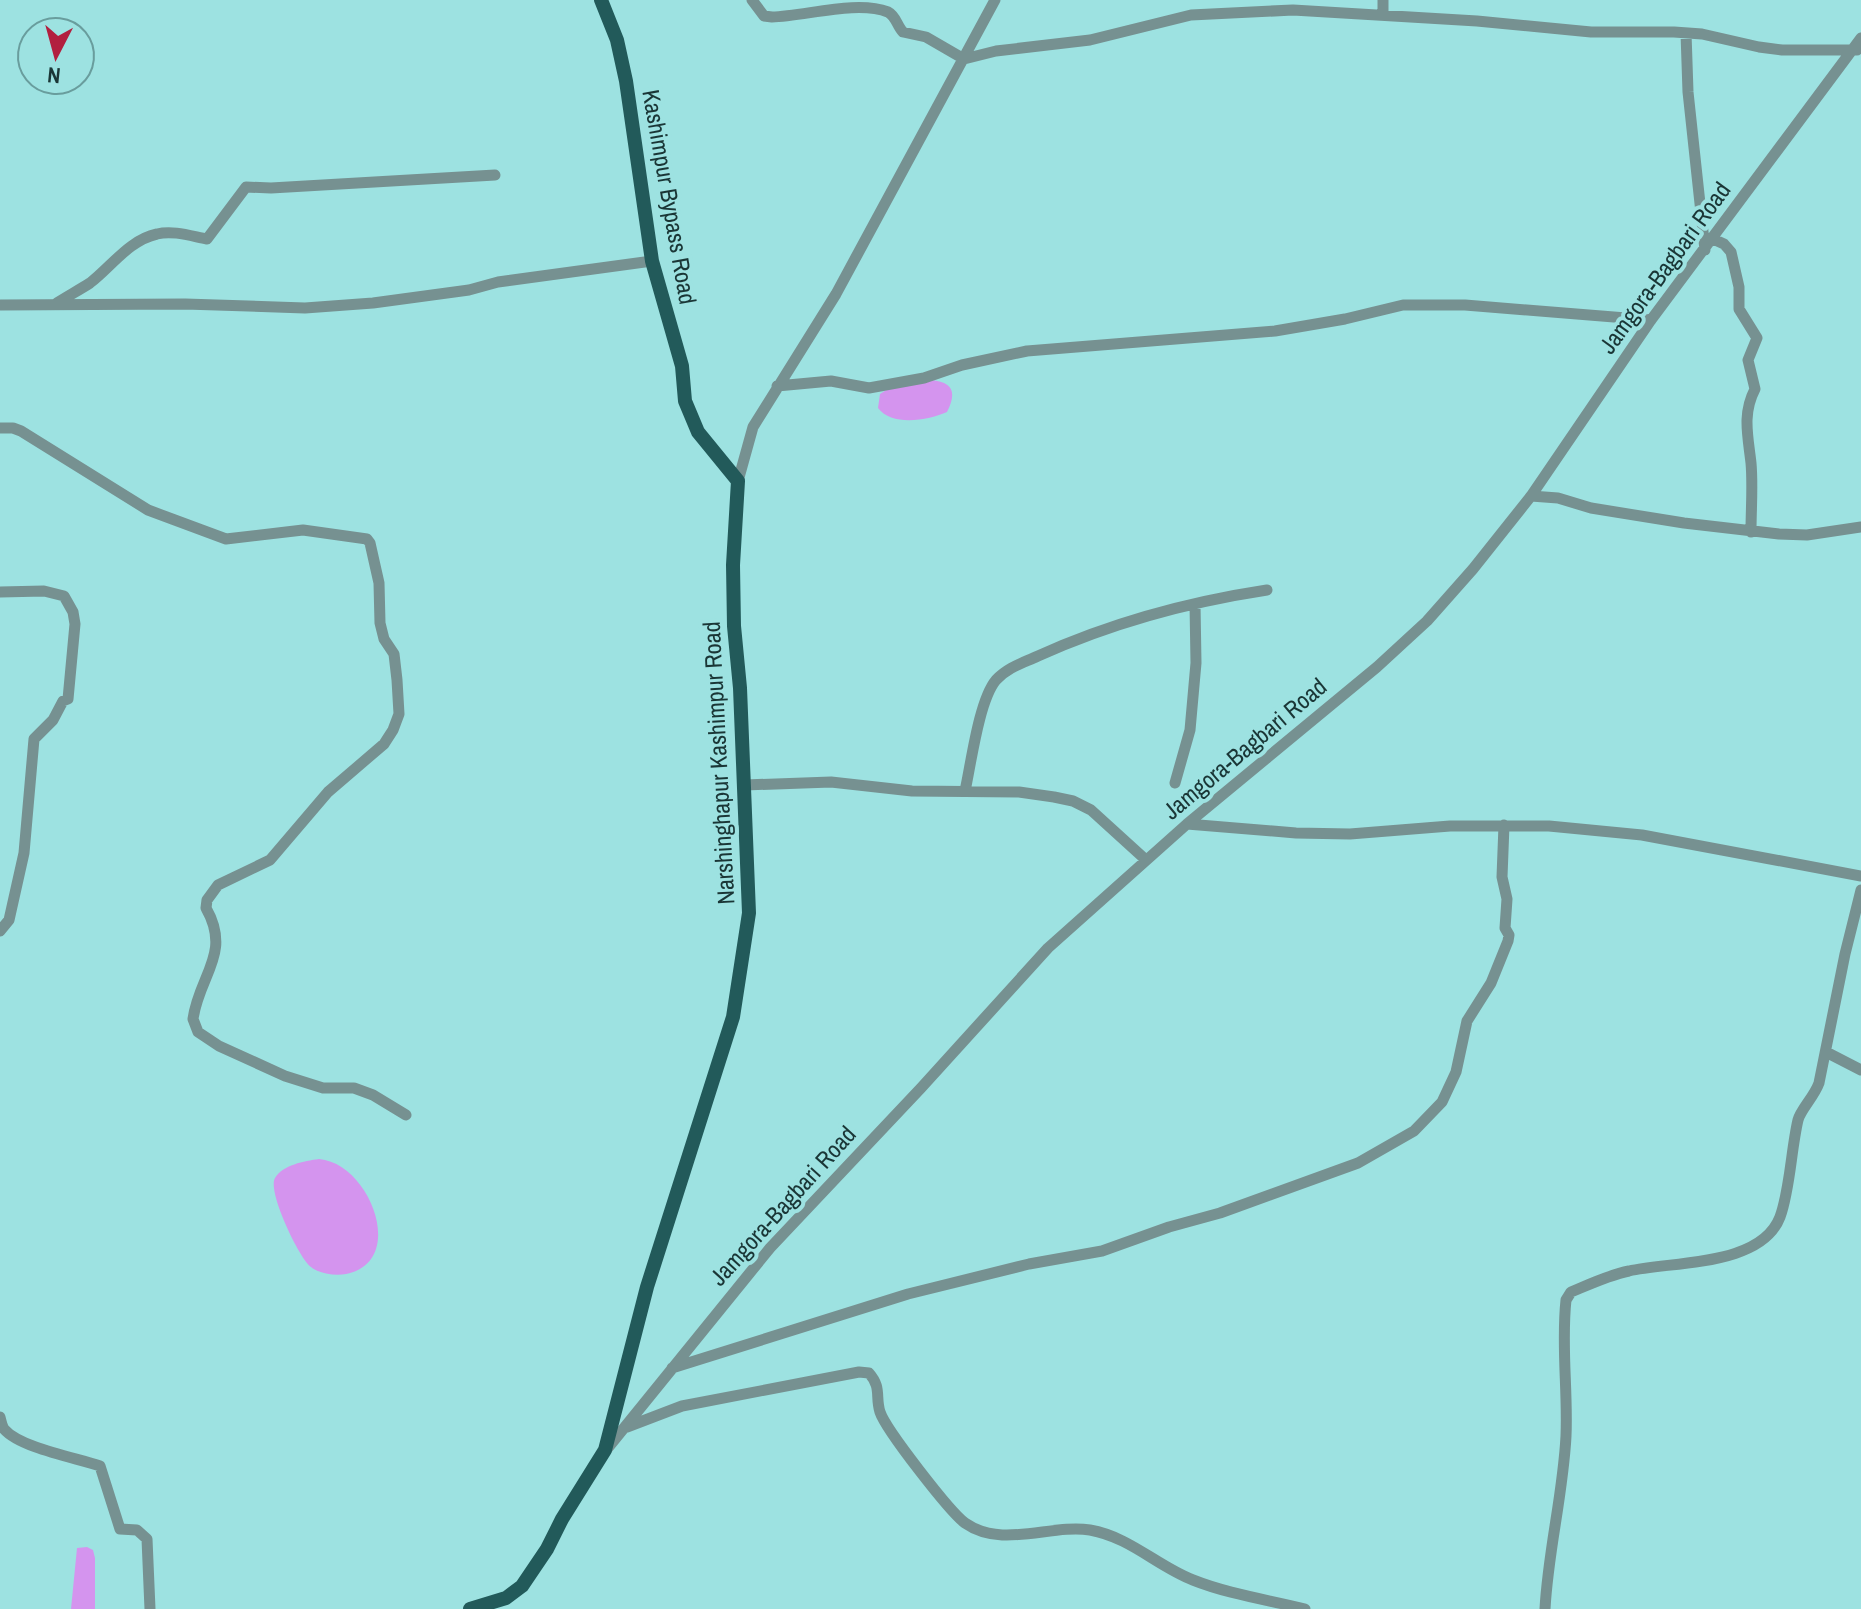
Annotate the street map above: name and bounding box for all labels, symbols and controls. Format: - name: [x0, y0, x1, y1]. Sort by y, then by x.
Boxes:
- north arrow: [16, 16, 96, 96]
- text: N: [46, 60, 62, 91]
- street label: Kashimpur Bypass Road: [635, 87, 705, 307]
- street label: Jamgora-Bagbari Road: [1591, 175, 1737, 360]
- street label: Narshinghapur Kashimpur Road: [695, 621, 741, 905]
- street label: Jamgora-Bagbari Road: [1156, 670, 1333, 826]
- street label: Jamgora-Bagbari Road: [702, 1119, 863, 1292]

